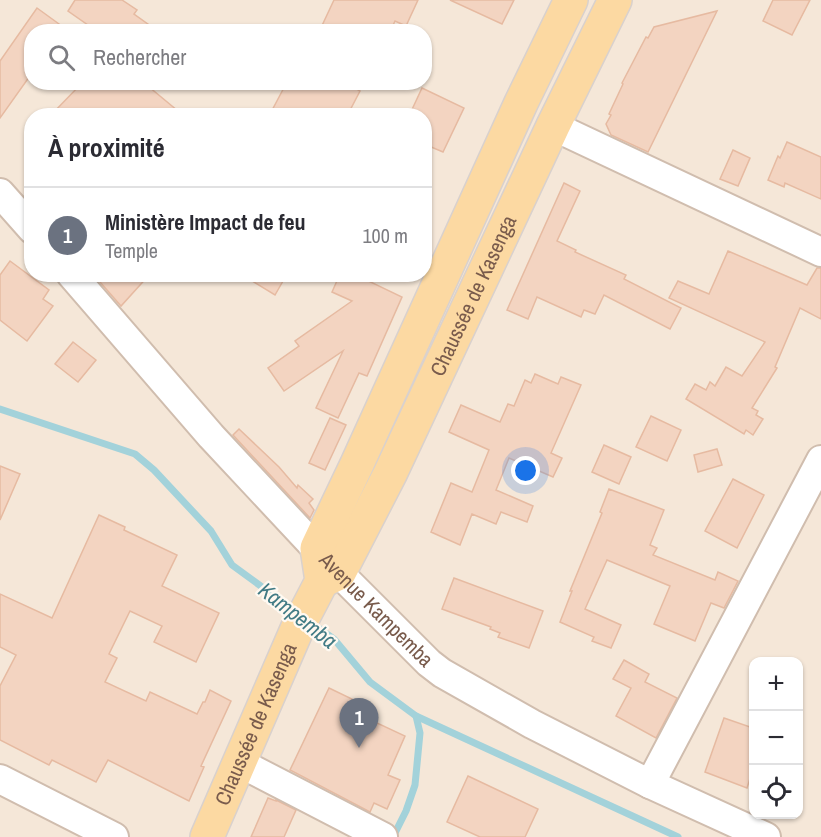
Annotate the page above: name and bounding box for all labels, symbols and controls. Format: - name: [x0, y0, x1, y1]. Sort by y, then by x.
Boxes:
- search box: [24, 24, 432, 90]
- icon: search: [45, 41, 78, 74]
- text: Rechercher: [93, 42, 186, 72]
- text: À proximité: [48, 130, 165, 165]
- text: Ministère Impact de feu: [105, 207, 306, 237]
- street label: Chaussée de Kasenga: [423, 210, 523, 381]
- text: 1: [63, 222, 72, 249]
- text: 100 m: [362, 222, 408, 249]
- text: Temple: [105, 237, 158, 264]
- your location: [511, 456, 540, 485]
- street label: Avenue Kampemba: [312, 545, 440, 674]
- water label: Kampemba: [252, 575, 344, 655]
- street label: Chaussée de Kasenga: [207, 638, 304, 810]
- map controls: [749, 657, 803, 819]
- button: +: [749, 657, 803, 711]
- pin: 1: [340, 698, 378, 748]
- button: −: [749, 711, 803, 765]
- button: locate: [749, 765, 803, 819]

